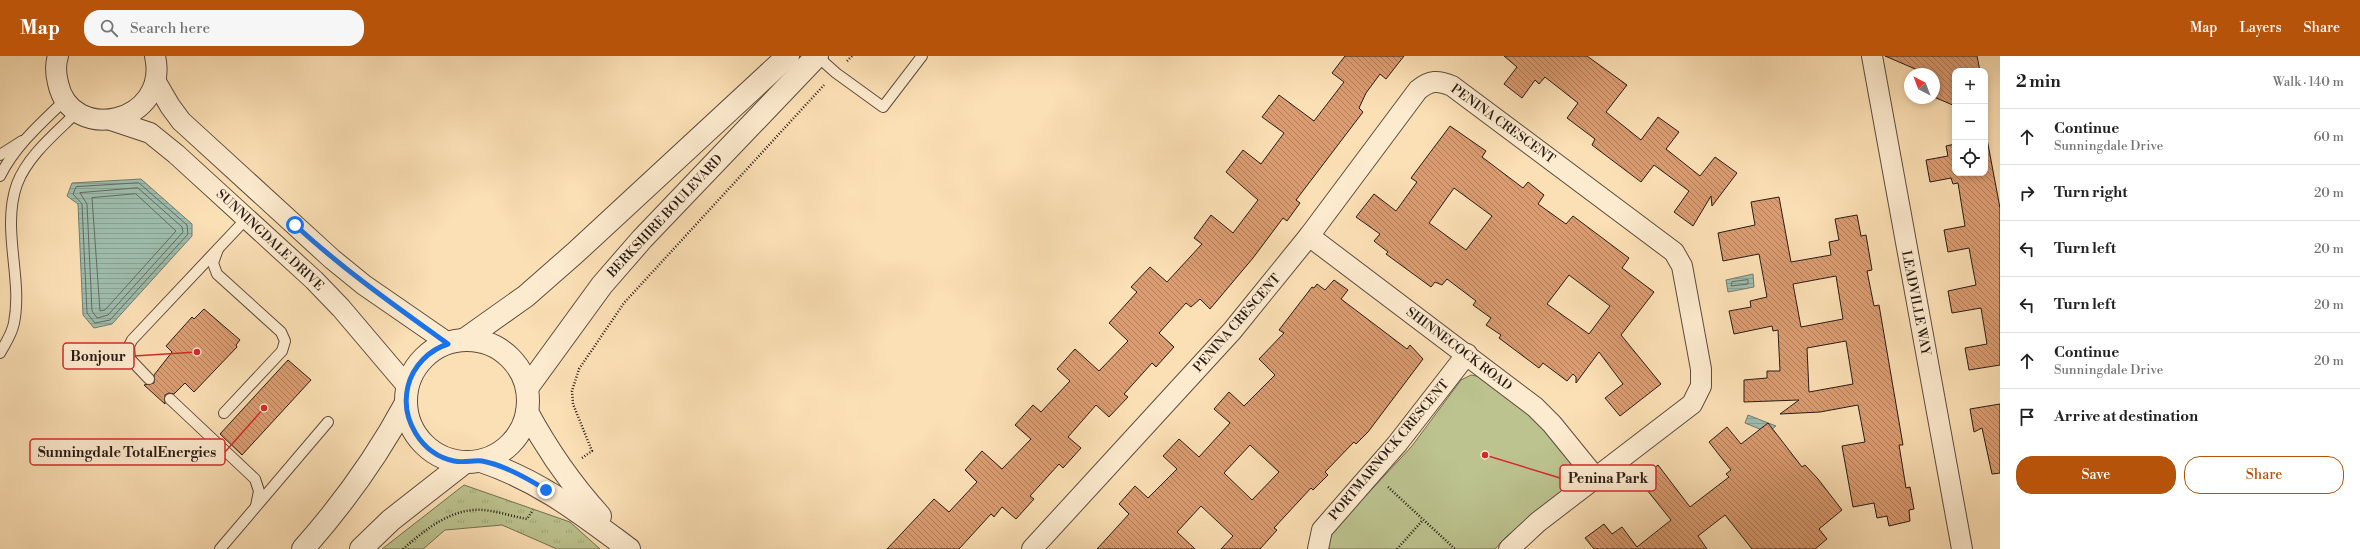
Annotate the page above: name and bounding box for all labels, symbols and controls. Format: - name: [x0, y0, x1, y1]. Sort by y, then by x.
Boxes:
- search box: [84, 10, 364, 46]
- text: Map: [20, 16, 60, 40]
- icon: search: [98, 17, 120, 39]
- text: Search here: [130, 19, 210, 38]
- text: Map: [2190, 19, 2217, 37]
- text: Layers: [2239, 19, 2282, 37]
- text: Share: [2304, 19, 2340, 37]
- north arrow: [1904, 68, 1940, 104]
- map controls: [1952, 68, 1988, 176]
- button: +: [1952, 68, 1988, 104]
- text: 2 min: [2016, 71, 2061, 93]
- text: Walk · 140 m: [2273, 74, 2344, 90]
- street label: PENINA CRESCENT: [1448, 81, 1558, 167]
- button: −: [1952, 104, 1988, 140]
- text: Continue: [2054, 119, 2119, 138]
- icon: ahead: [2016, 126, 2038, 148]
- text: 60 m: [2313, 129, 2344, 145]
- text: Sunningdale Drive: [2054, 138, 2163, 154]
- button: locate: [1952, 140, 1988, 176]
- street label: BERKSHIRE BOULEVARD: [603, 151, 726, 281]
- icon: right: [2016, 182, 2038, 204]
- text: Turn right: [2054, 183, 2128, 202]
- text: 20 m: [2314, 185, 2344, 201]
- street label: SUNNINGDALE DRIVE: [213, 186, 327, 294]
- route start: [286, 216, 304, 234]
- icon: left: [2016, 238, 2038, 260]
- text: Turn left: [2054, 239, 2116, 258]
- text: 20 m: [2314, 241, 2344, 257]
- street label: LEADVILLE WAY: [1898, 249, 1934, 358]
- street label: PENINA CRESCENT: [1190, 271, 1284, 375]
- icon: left: [2016, 294, 2038, 316]
- text: Turn left: [2054, 295, 2116, 314]
- text: 20 m: [2314, 297, 2344, 313]
- street label: SHINNECOCK ROAD: [1403, 304, 1515, 394]
- callout: Bonjour: [63, 343, 134, 369]
- text: Continue: [2054, 343, 2119, 362]
- text: Bonjour: [70, 348, 126, 366]
- icon: ahead: [2016, 350, 2038, 372]
- text: 20 m: [2314, 353, 2344, 369]
- text: Sunningdale Drive: [2054, 362, 2163, 378]
- street label: PORTMARNOCK CRESCENT: [1325, 376, 1453, 524]
- icon: arrive: [2016, 406, 2038, 428]
- text: Arrive at destination: [2054, 407, 2198, 426]
- callout: Sunningdale TotalEnergies: [30, 439, 225, 465]
- text: Sunningdale TotalEnergies: [38, 444, 216, 462]
- button: Save: [2016, 456, 2176, 494]
- button: Share: [2184, 456, 2344, 494]
- callout: Penina Park: [1560, 465, 1656, 491]
- text: Penina Park: [1568, 470, 1648, 488]
- route end: [537, 481, 555, 499]

